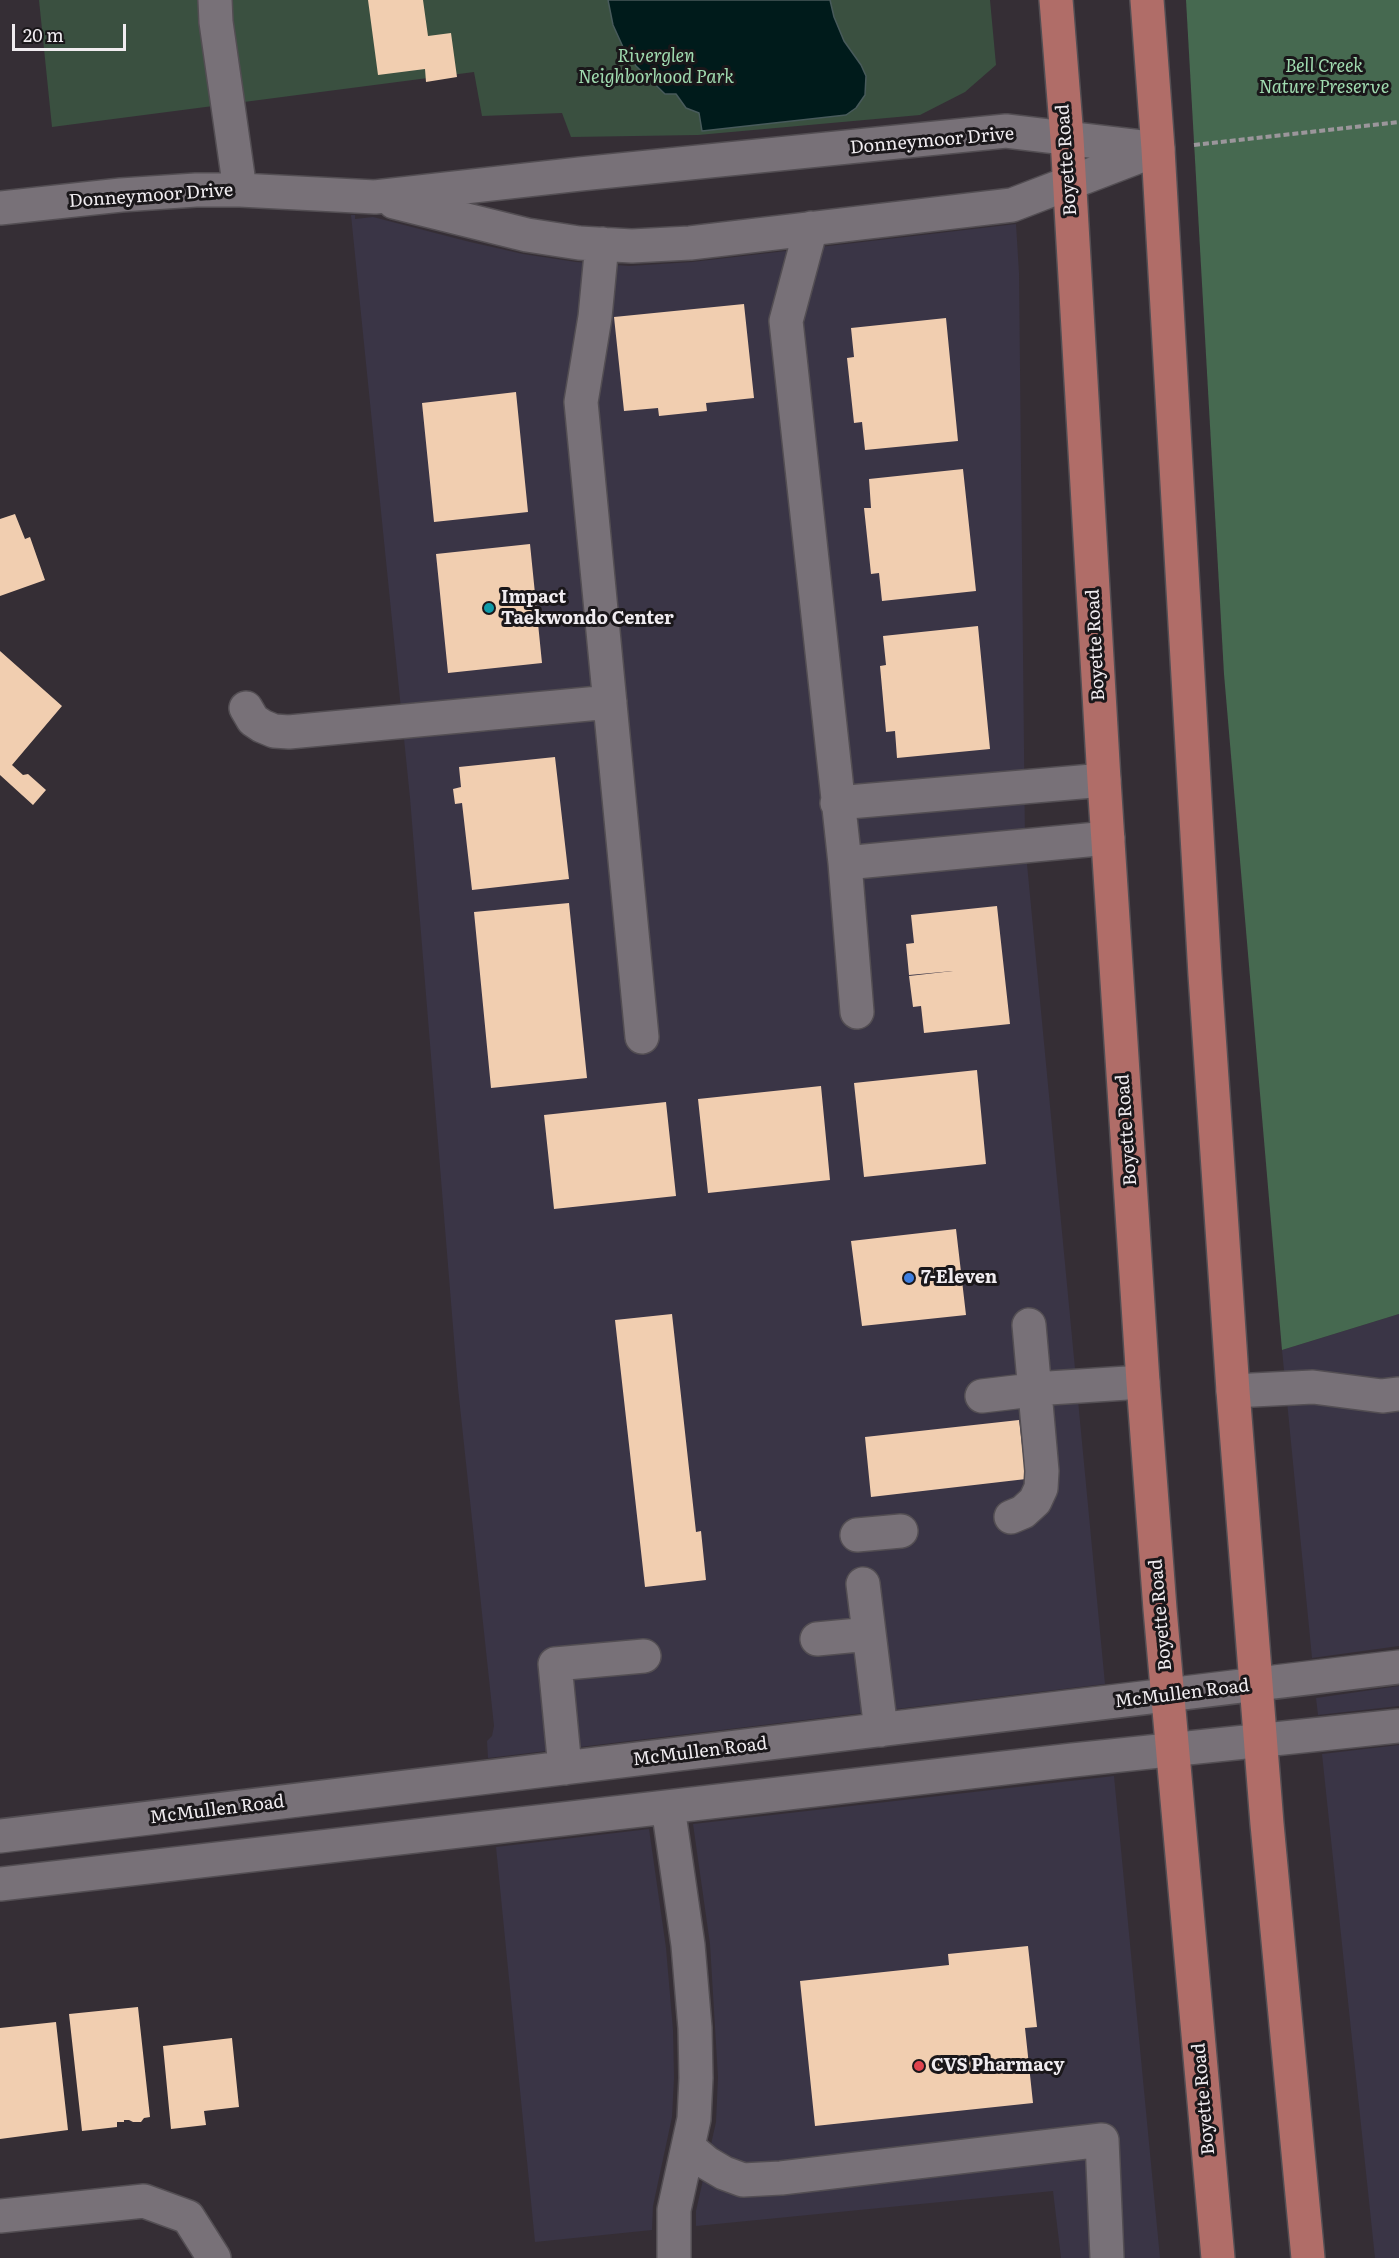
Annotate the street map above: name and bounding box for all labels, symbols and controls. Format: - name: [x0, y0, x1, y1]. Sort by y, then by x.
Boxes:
- scale bar: [15, 12, 129, 50]
- text: 20 m: [23, 21, 64, 48]
- park label: Riverglen Neighborhood Park: [578, 46, 734, 88]
- park label: Bell Creek Nature Preserve: [1259, 56, 1389, 98]
- street label: Boyette Road: [1052, 103, 1082, 217]
- street label: Donneymoor Drive: [849, 123, 1015, 159]
- street label: Donneymoor Drive: [68, 179, 234, 213]
- place label: Impact Taekwondo Center: [501, 587, 674, 630]
- street label: Boyette Road: [1082, 588, 1110, 702]
- marker: Impact Taekwondo Center: [482, 601, 496, 615]
- street label: Boyette Road: [1112, 1073, 1142, 1187]
- place label: 7-Eleven: [921, 1267, 997, 1289]
- marker: 7-Eleven: [902, 1271, 916, 1285]
- street label: Boyette Road: [1145, 1558, 1177, 1672]
- street label: McMullen Road: [1113, 1675, 1251, 1713]
- street label: McMullen Road: [631, 1733, 769, 1771]
- street label: McMullen Road: [148, 1791, 286, 1829]
- street label: Boyette Road: [1188, 2042, 1220, 2156]
- place label: CVS Pharmacy: [931, 2055, 1064, 2077]
- marker: CVS Pharmacy: [912, 2059, 926, 2073]

